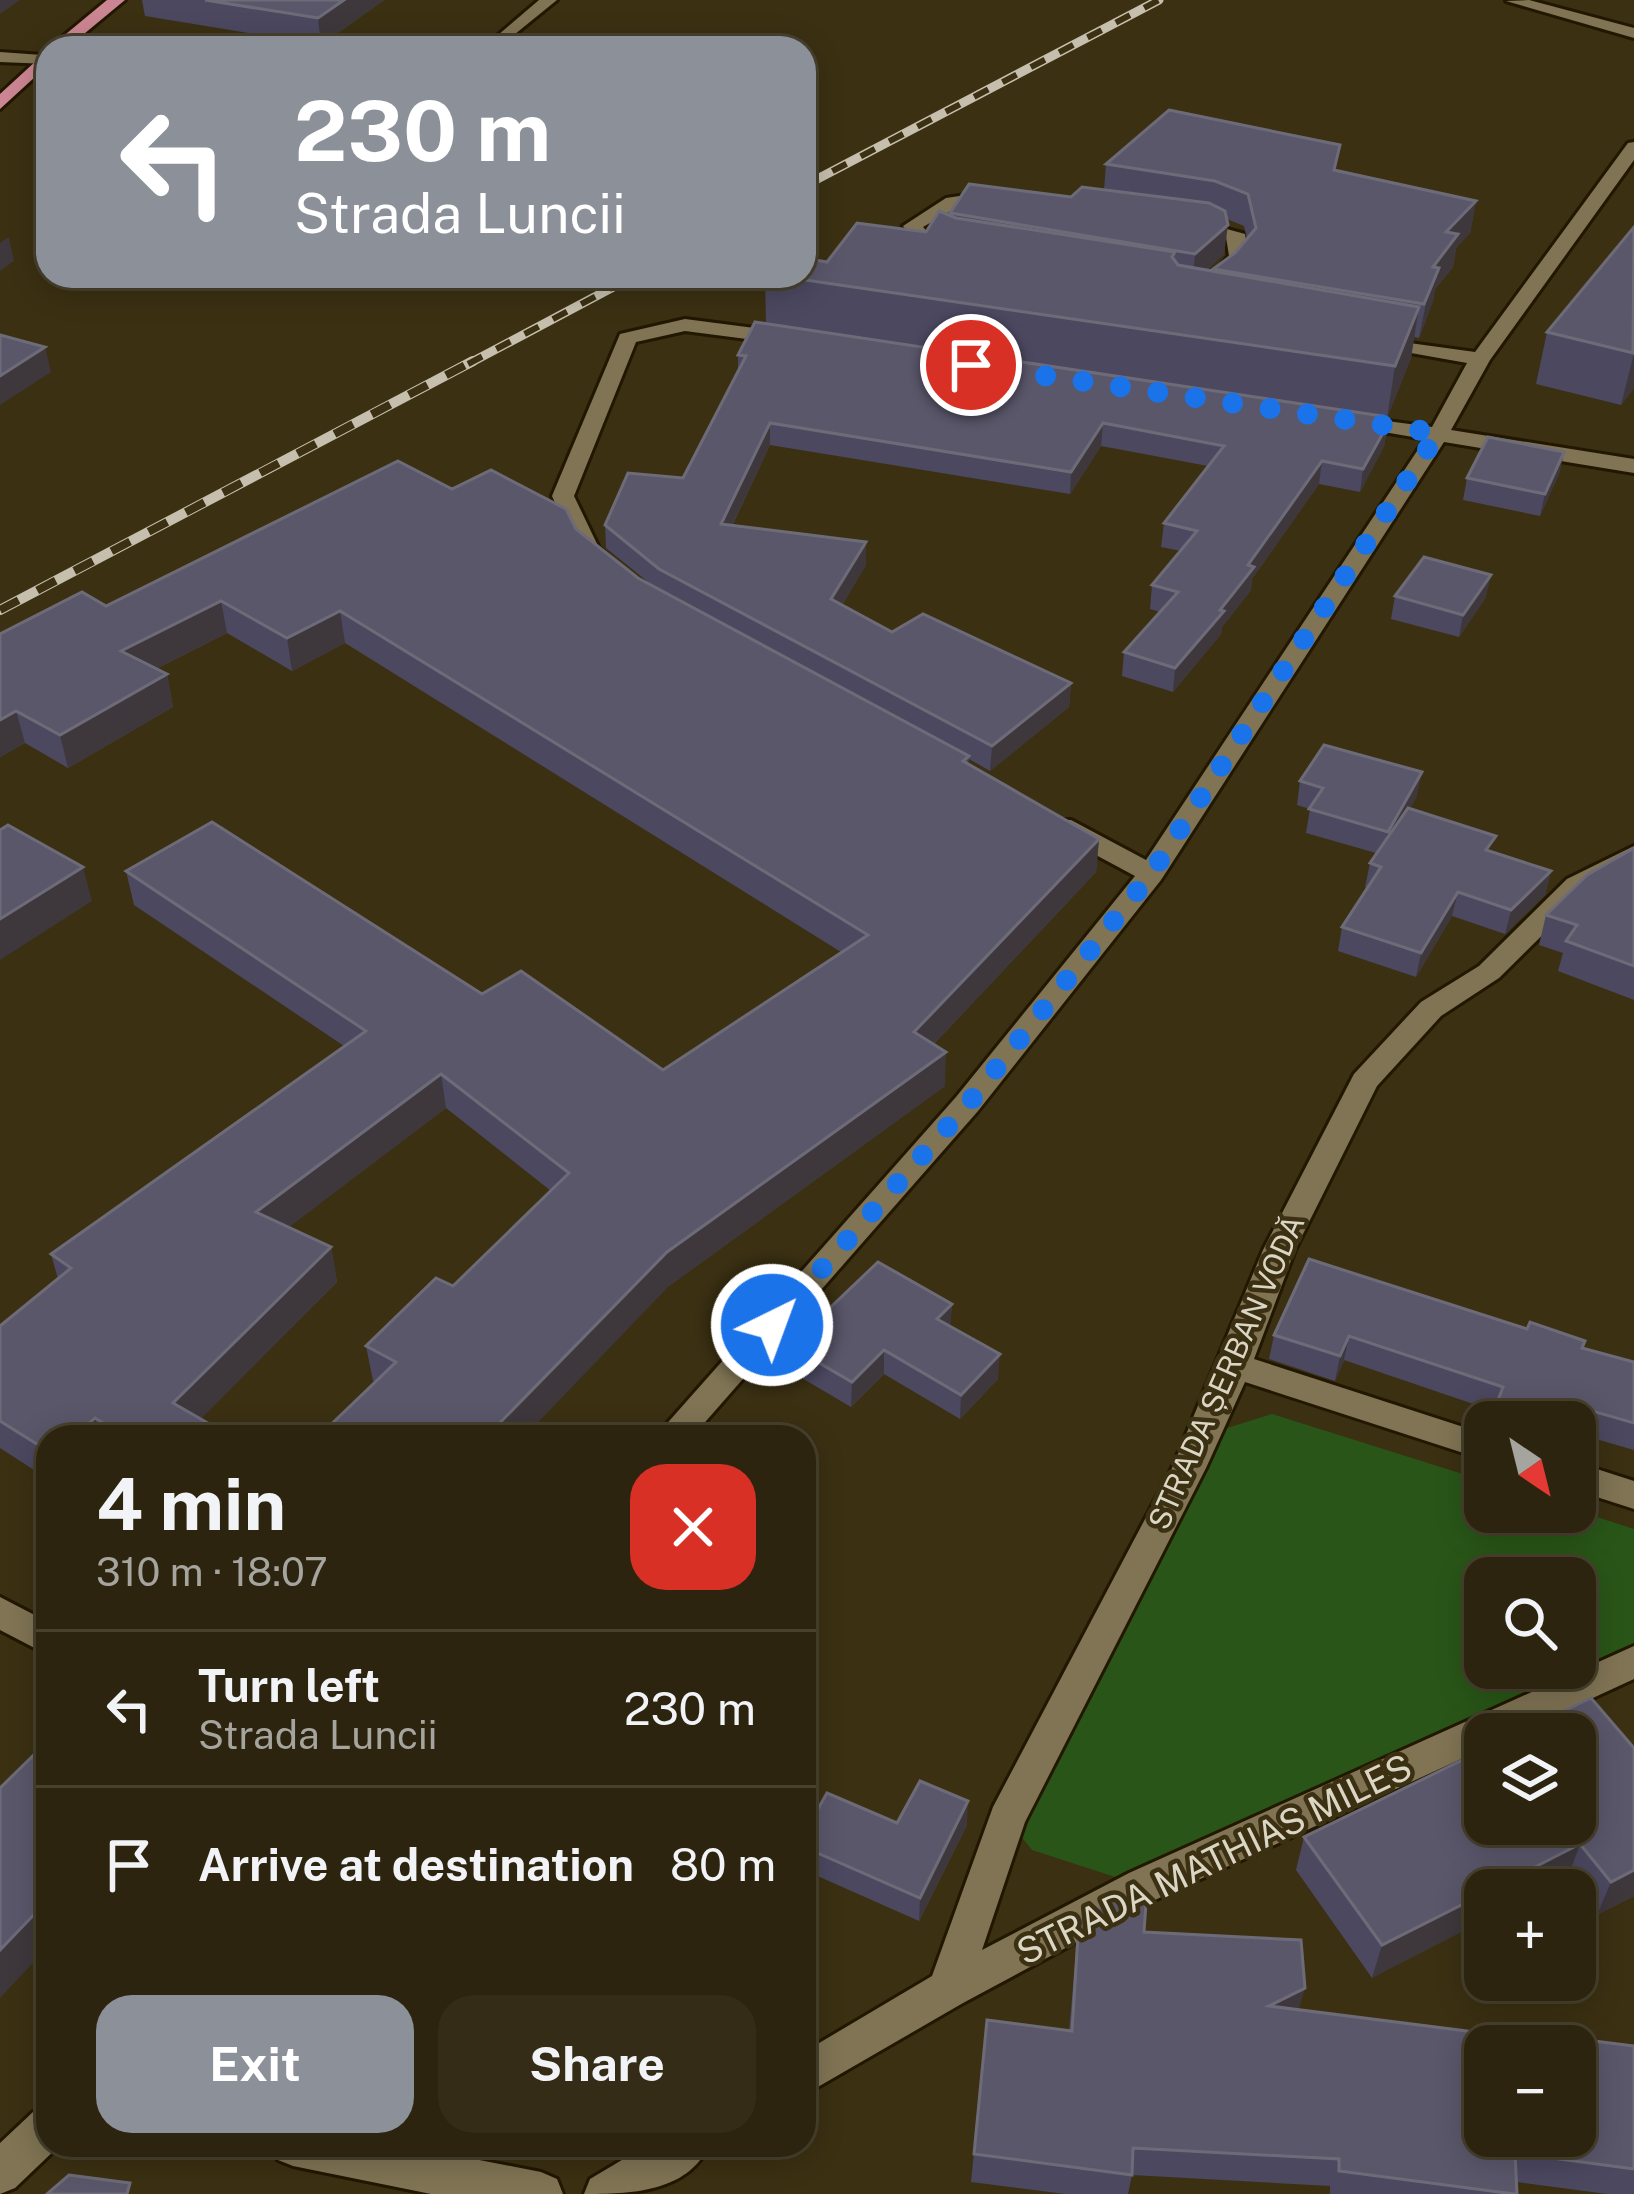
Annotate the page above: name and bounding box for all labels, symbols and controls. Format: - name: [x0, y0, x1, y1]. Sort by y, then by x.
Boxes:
- text: 230 m: [294, 81, 551, 180]
- icon: left: [96, 84, 252, 240]
- text: Strada Luncii: [294, 182, 626, 245]
- pin: [920, 314, 1022, 416]
- icon: arrive: [938, 332, 1004, 398]
- street label: STRADA ȘERBAN VODĂ: [1140, 1209, 1312, 1535]
- position arrow: [709, 1262, 835, 1388]
- north arrow: [1464, 1401, 1596, 1533]
- map controls: [1464, 1401, 1596, 2157]
- text: 4 min: [96, 1462, 286, 1546]
- button: close: [630, 1464, 756, 1590]
- text: 310 m · 18:07: [96, 1549, 328, 1595]
- button: search: [1464, 1557, 1596, 1689]
- text: Turn left: [198, 1659, 380, 1712]
- icon: left: [96, 1676, 162, 1742]
- text: 230 m: [624, 1682, 756, 1735]
- text: Strada Luncii: [198, 1712, 437, 1758]
- button: layers: [1464, 1713, 1596, 1845]
- street label: STRADA MATHIAS MILES: [1010, 1745, 1418, 1973]
- icon: arrive: [96, 1832, 162, 1898]
- text: Arrive at destination: [198, 1838, 634, 1891]
- text: 80 m: [670, 1838, 776, 1891]
- button: +: [1464, 1869, 1596, 2001]
- button: Exit: [96, 1995, 414, 2133]
- button: Share: [438, 1995, 756, 2133]
- button: −: [1464, 2025, 1596, 2157]

